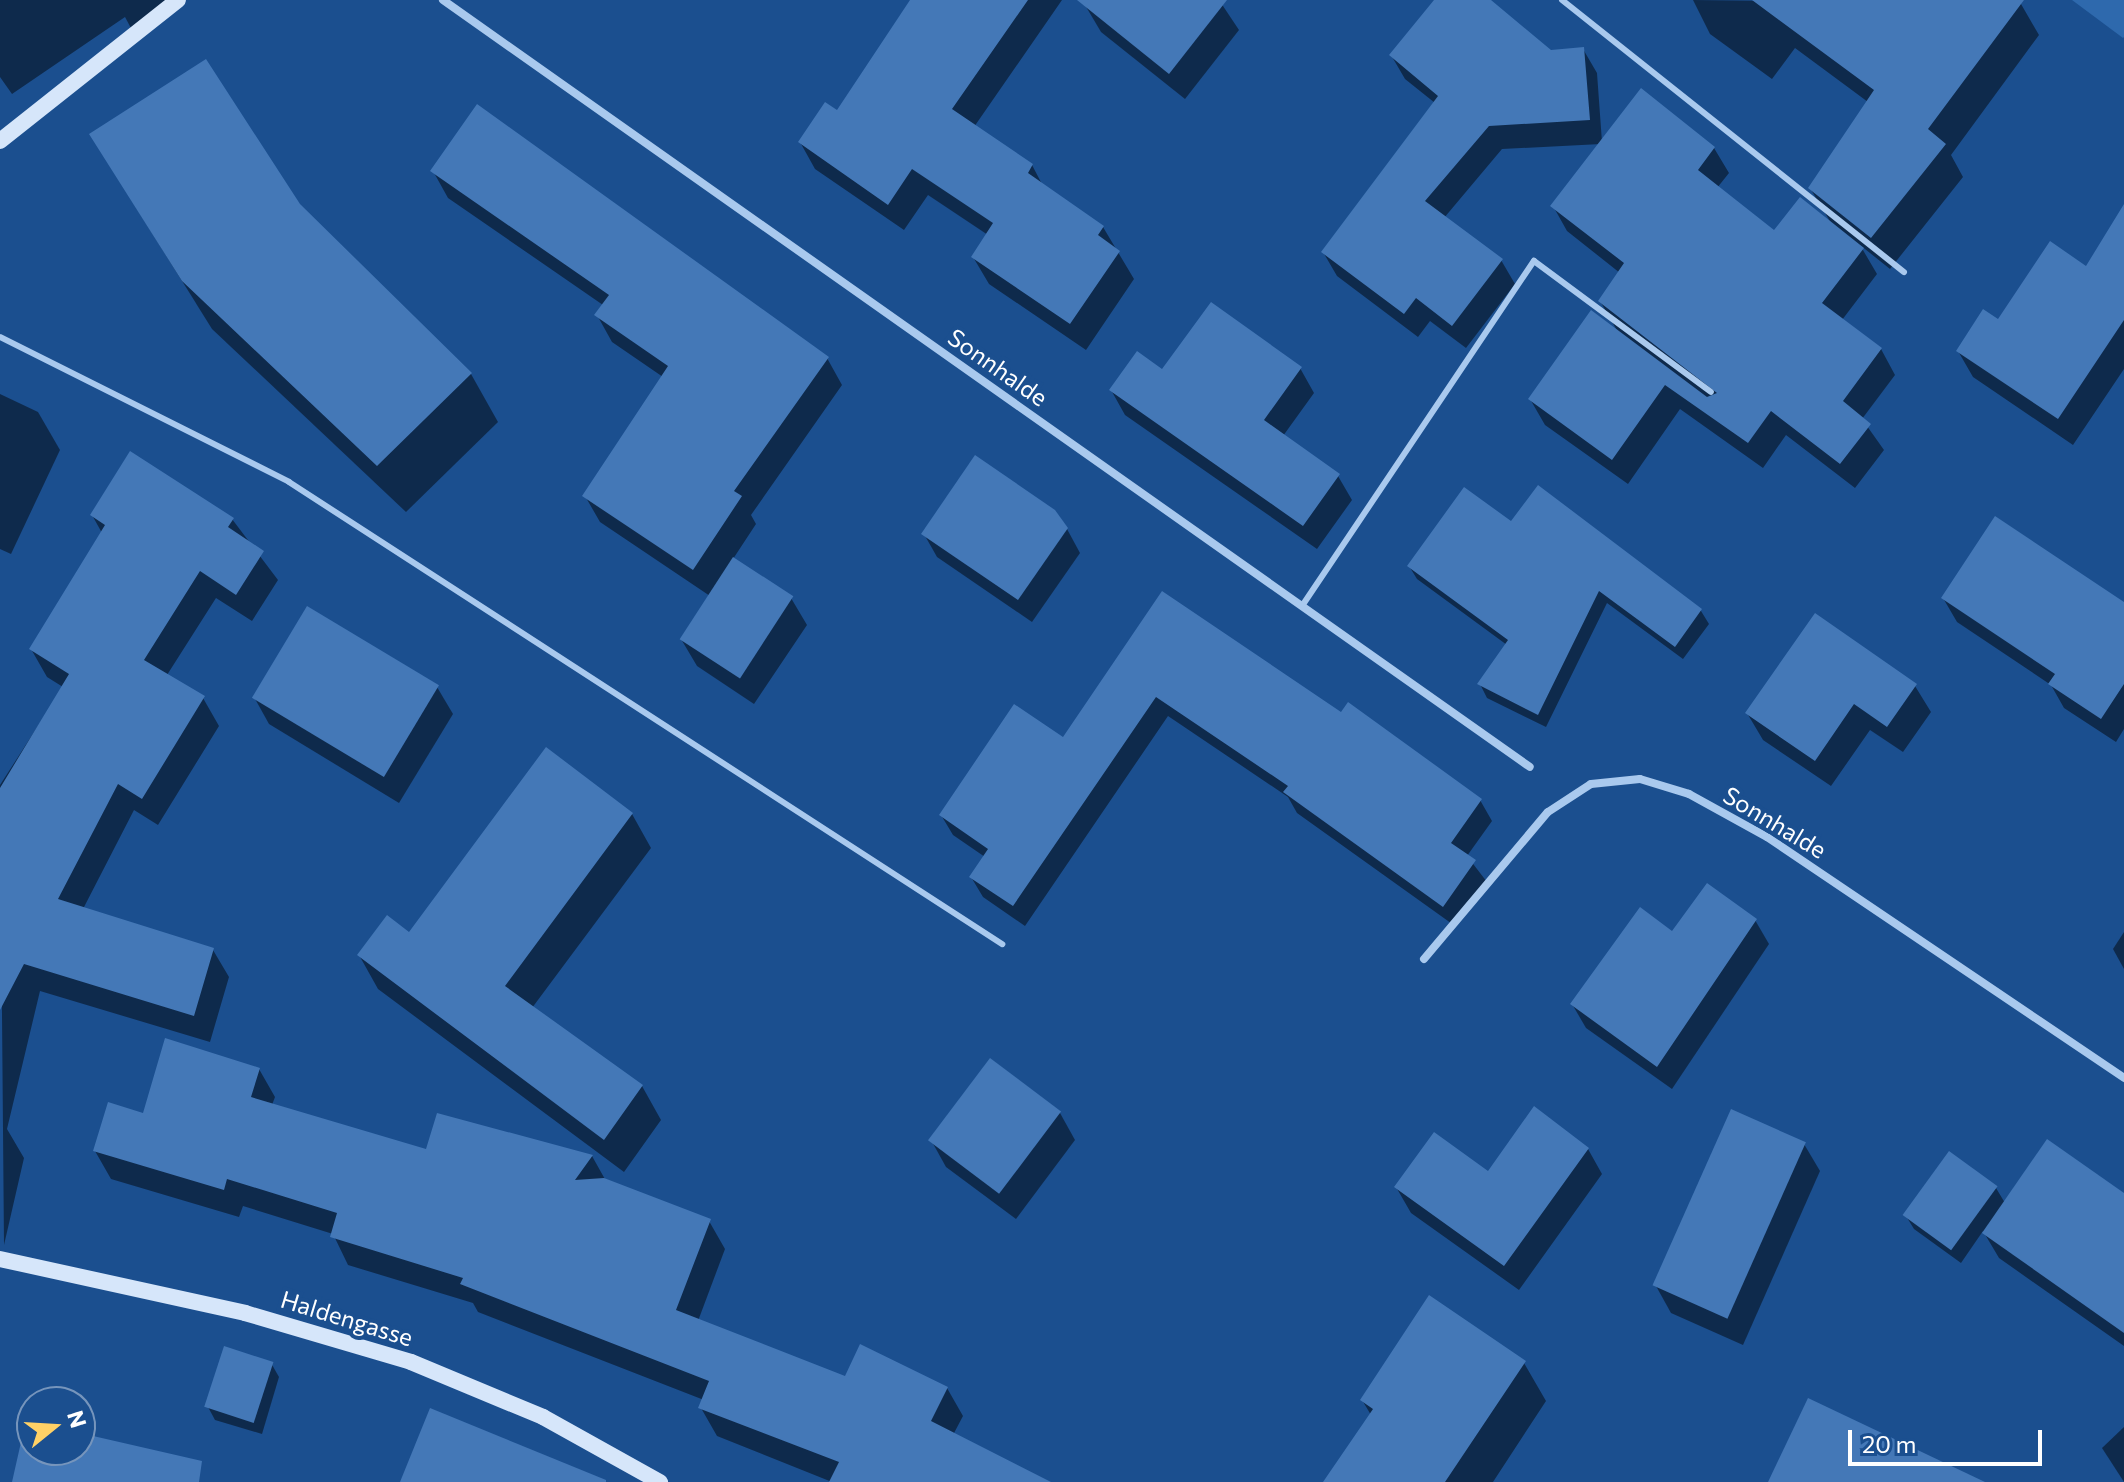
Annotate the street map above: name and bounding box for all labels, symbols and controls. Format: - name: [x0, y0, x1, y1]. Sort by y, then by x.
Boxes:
- street label: Sonnhalde: [943, 322, 1053, 412]
- street label: Sonnhalde: [1718, 780, 1832, 864]
- street label: Haldengasse: [277, 1284, 417, 1352]
- north arrow: [16, 1386, 96, 1466]
- text: N: [62, 1407, 93, 1431]
- scale bar: [1852, 1414, 2046, 1464]
- text: 20 m: [1862, 1429, 1916, 1458]

